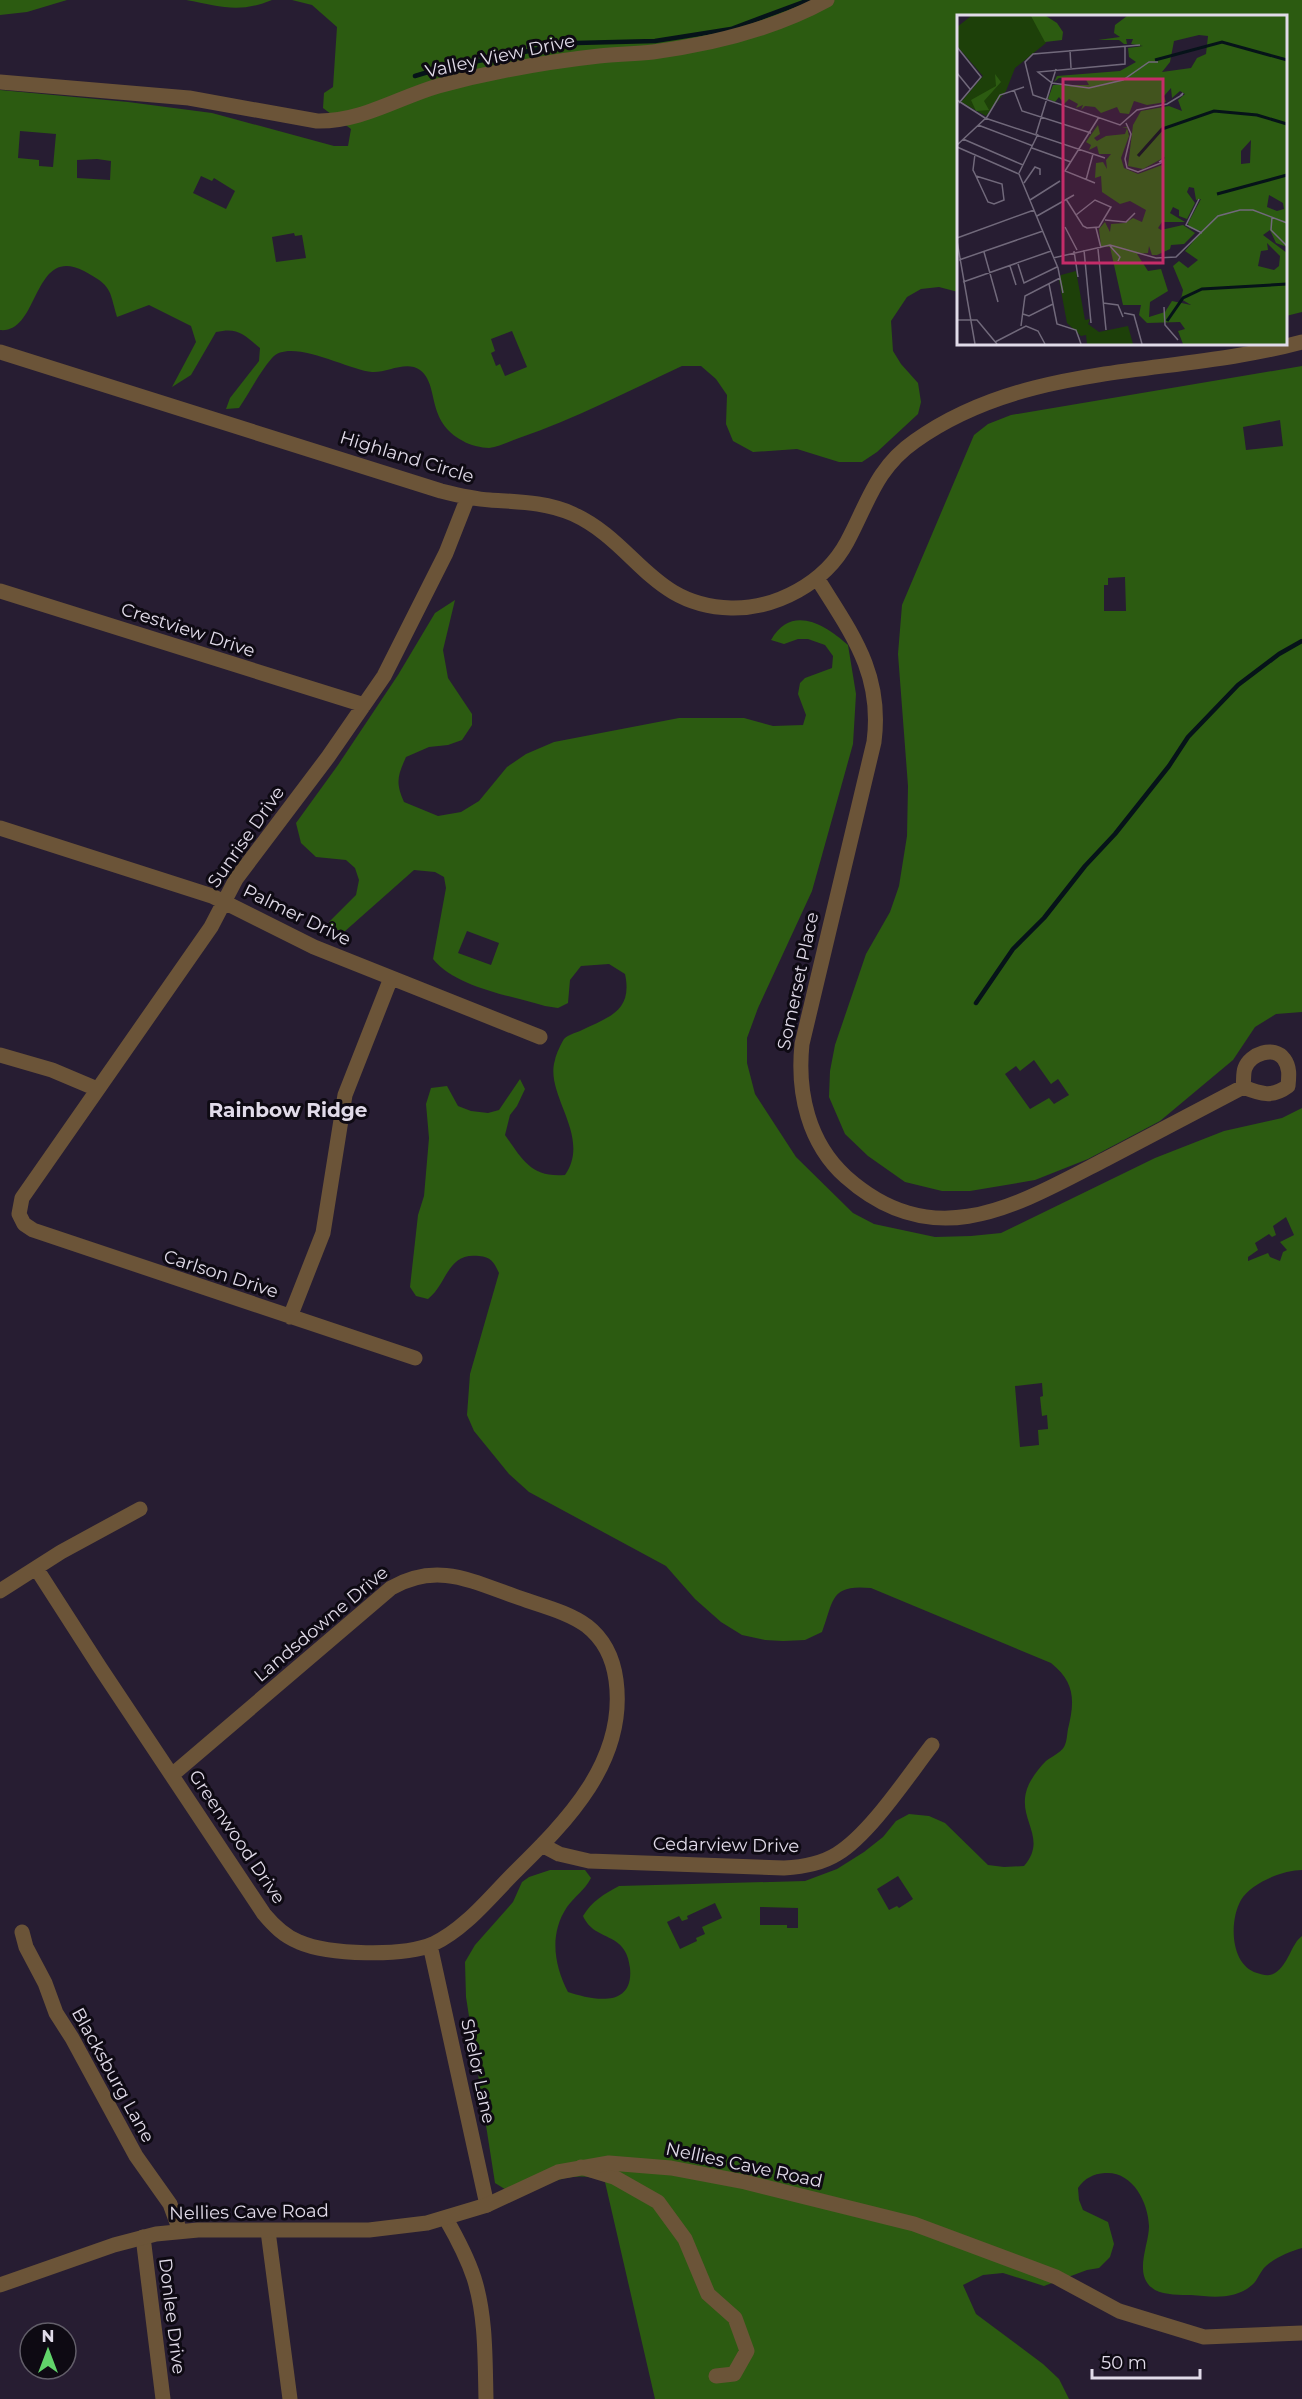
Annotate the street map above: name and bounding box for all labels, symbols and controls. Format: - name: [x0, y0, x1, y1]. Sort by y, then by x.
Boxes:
- inset map: [957, 15, 1287, 345]
- street label: Valley View Drive: [423, 29, 577, 83]
- street label: Highland Circle: [337, 426, 477, 488]
- street label: Crestview Drive: [118, 598, 258, 662]
- street label: Sunrise Drive: [203, 782, 289, 892]
- street label: Palmer Drive: [240, 879, 355, 951]
- street label: Somerset Place: [773, 910, 823, 1052]
- district label: Rainbow Ridge: [209, 1098, 367, 1122]
- street label: Carlson Drive: [161, 1245, 281, 1303]
- street label: Landsdowne Drive: [249, 1561, 393, 1687]
- street label: Greenwood Drive: [184, 1766, 290, 1908]
- street label: Cedarview Drive: [653, 1833, 800, 1857]
- street label: Blacksburg Lane: [67, 2004, 159, 2146]
- street label: Shelor Lane: [456, 2017, 500, 2125]
- street label: Nellies Cave Road: [664, 2138, 824, 2192]
- street label: Nellies Cave Road: [169, 2200, 329, 2224]
- street label: Donlee Drive: [154, 2257, 190, 2375]
- north arrow: [18, 2321, 78, 2381]
- text: N: [42, 2327, 54, 2346]
- scale bar: [1092, 2342, 1200, 2380]
- text: 50 m: [1101, 2352, 1147, 2374]

